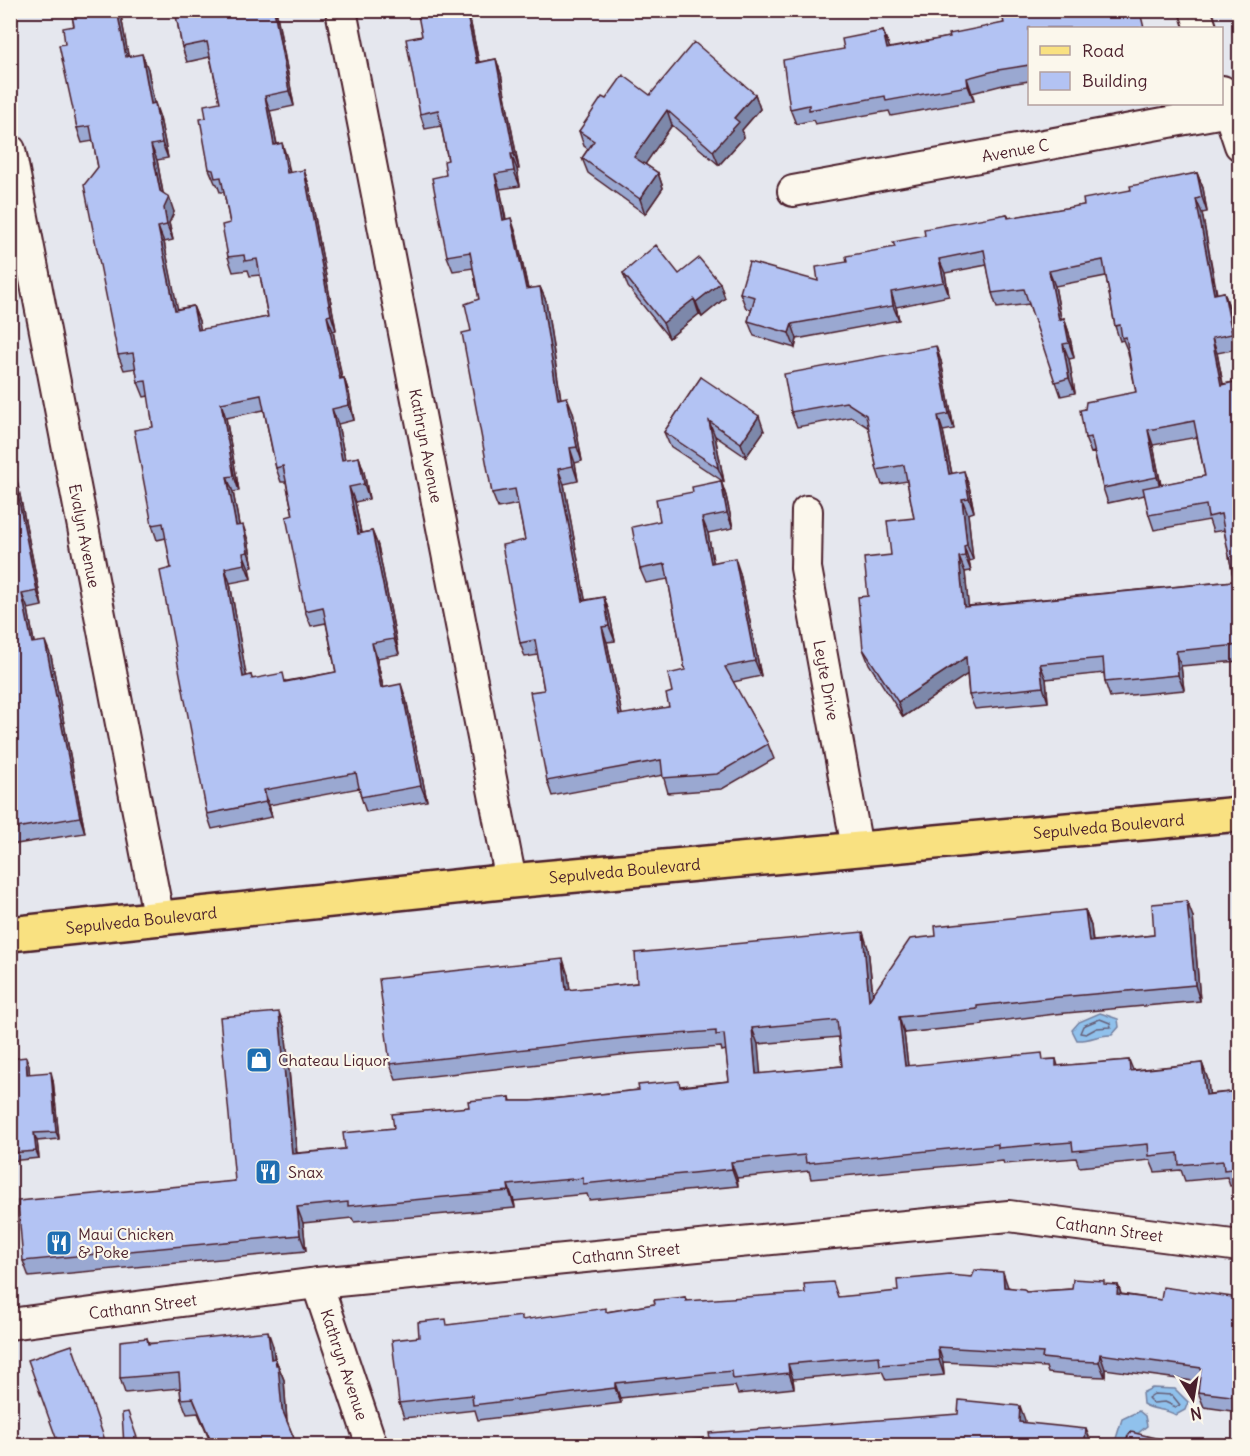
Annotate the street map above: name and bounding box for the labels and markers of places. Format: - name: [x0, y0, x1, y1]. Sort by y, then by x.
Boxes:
- shop icon: Chateau Liquor: [244, 1045, 274, 1075]
- place label: Chateau Liquor: [278, 1050, 389, 1070]
- restaurant icon: Snax: [253, 1157, 283, 1187]
- place label: Snax: [288, 1162, 323, 1182]
- place label: Maui Chicken & Poke: [78, 1224, 174, 1262]
- restaurant icon: Maui Chicken & Poke: [44, 1228, 74, 1258]

